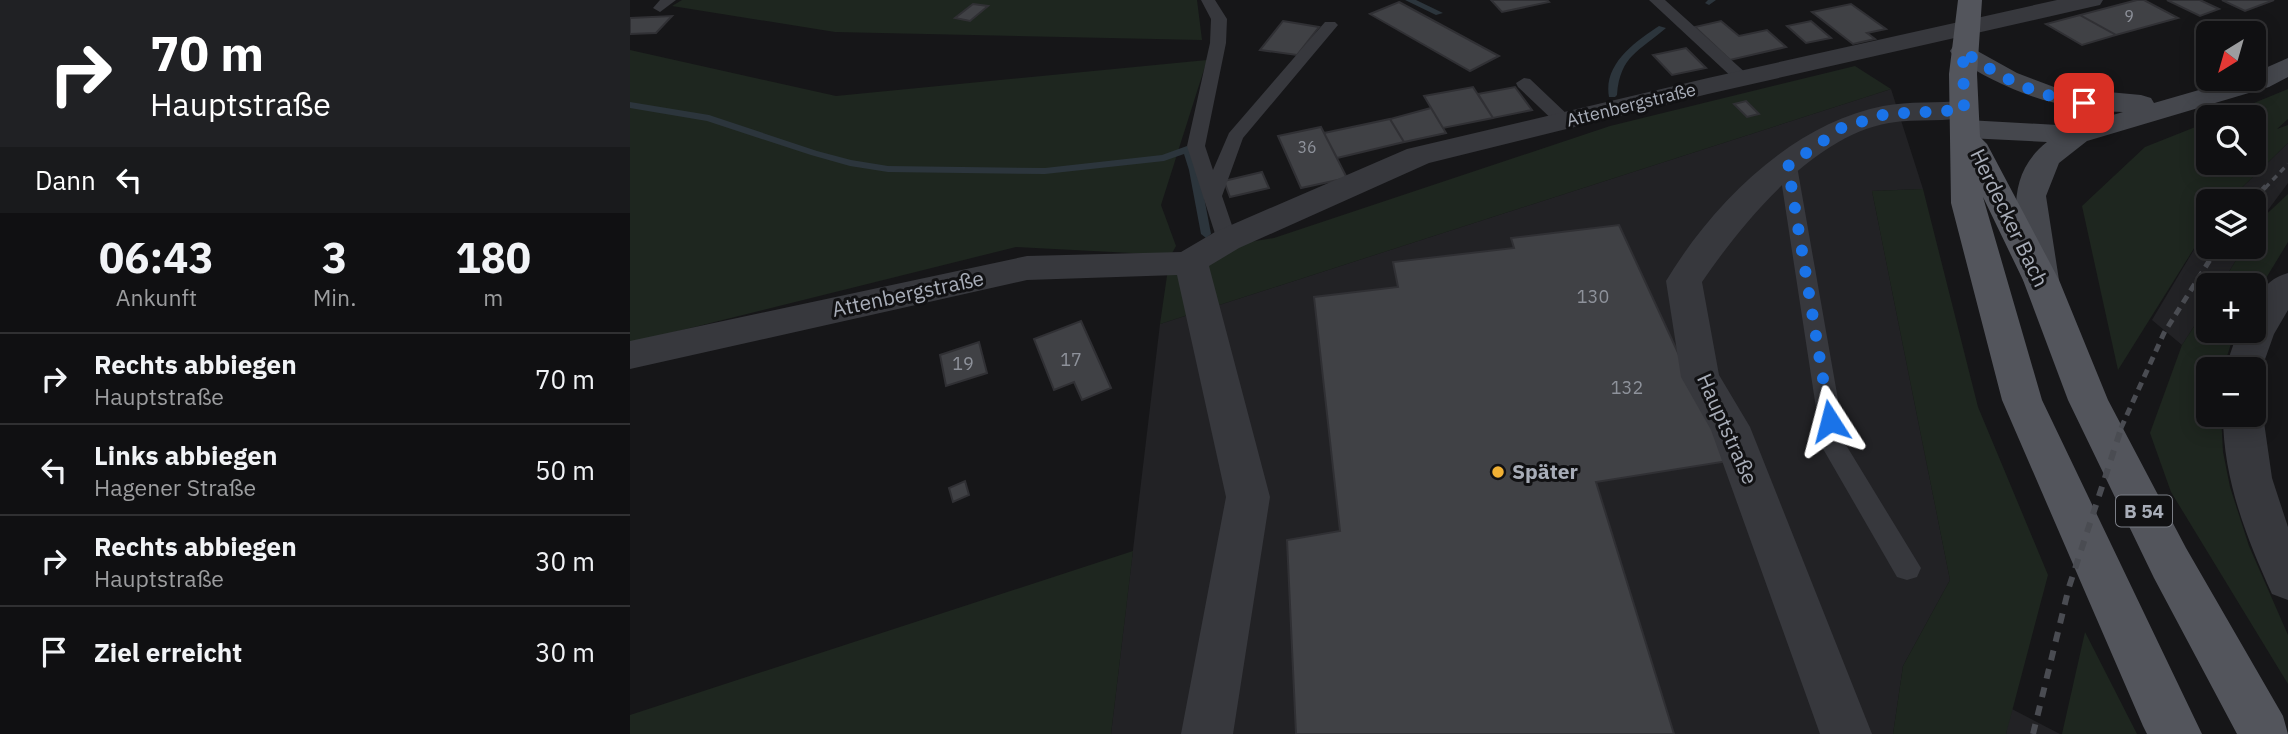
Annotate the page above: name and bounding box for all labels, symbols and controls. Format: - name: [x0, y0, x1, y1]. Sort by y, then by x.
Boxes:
- house number: 9: [2124, 6, 2134, 26]
- text: 70 m: [150, 21, 264, 84]
- north arrow: [2196, 21, 2266, 91]
- map controls: [2196, 21, 2266, 427]
- icon: right: [35, 28, 126, 119]
- pin: [2054, 73, 2114, 133]
- street label: Attenbergstraße: [1564, 77, 1698, 132]
- text: Hauptstraße: [150, 83, 331, 125]
- icon: arrive: [2065, 84, 2103, 122]
- button: search: [2196, 105, 2266, 175]
- house number: 36: [1297, 137, 1317, 157]
- street label: Herdecker Bach: [1964, 144, 2055, 291]
- icon: left: [110, 161, 148, 199]
- text: Dann: [35, 163, 96, 197]
- button: layers: [2196, 189, 2266, 259]
- text: 06:43: [99, 230, 214, 285]
- text: 3: [322, 230, 347, 285]
- text: 180: [455, 230, 531, 285]
- street label: Attenbergstraße: [829, 263, 986, 323]
- button: +: [2196, 273, 2266, 343]
- text: Ankunft: [116, 282, 197, 312]
- text: Min.: [313, 282, 356, 312]
- text: m: [483, 282, 503, 312]
- house number: 130: [1577, 285, 1609, 308]
- text: Rechts abbiegen: [94, 347, 297, 381]
- house number: 17: [1060, 348, 1082, 371]
- house number: 19: [952, 352, 974, 375]
- button: −: [2196, 357, 2266, 427]
- icon: right: [35, 360, 73, 398]
- text: 70 m: [535, 362, 595, 396]
- street label: Hauptstraße: [1691, 369, 1765, 488]
- house number: 132: [1611, 376, 1643, 399]
- text: Hauptstraße: [94, 381, 224, 411]
- position arrow: [1793, 384, 1867, 458]
- text: Links abbiegen: [94, 438, 277, 472]
- icon: left: [35, 451, 73, 489]
- text: 50 m: [535, 453, 595, 487]
- place label: Später: [1512, 457, 1578, 485]
- marker: Später: [1490, 464, 1506, 480]
- text: Hagener Straße: [94, 472, 256, 502]
- road number: B 54: [2116, 496, 2172, 526]
- text: Rechts abbiegen: [94, 529, 297, 563]
- icon: right: [35, 542, 73, 580]
- text: 30 m: [535, 544, 595, 578]
- text: Hauptstraße: [94, 563, 224, 593]
- icon: arrive: [35, 633, 73, 671]
- text: Ziel erreicht: [94, 635, 242, 669]
- text: 30 m: [535, 635, 595, 669]

